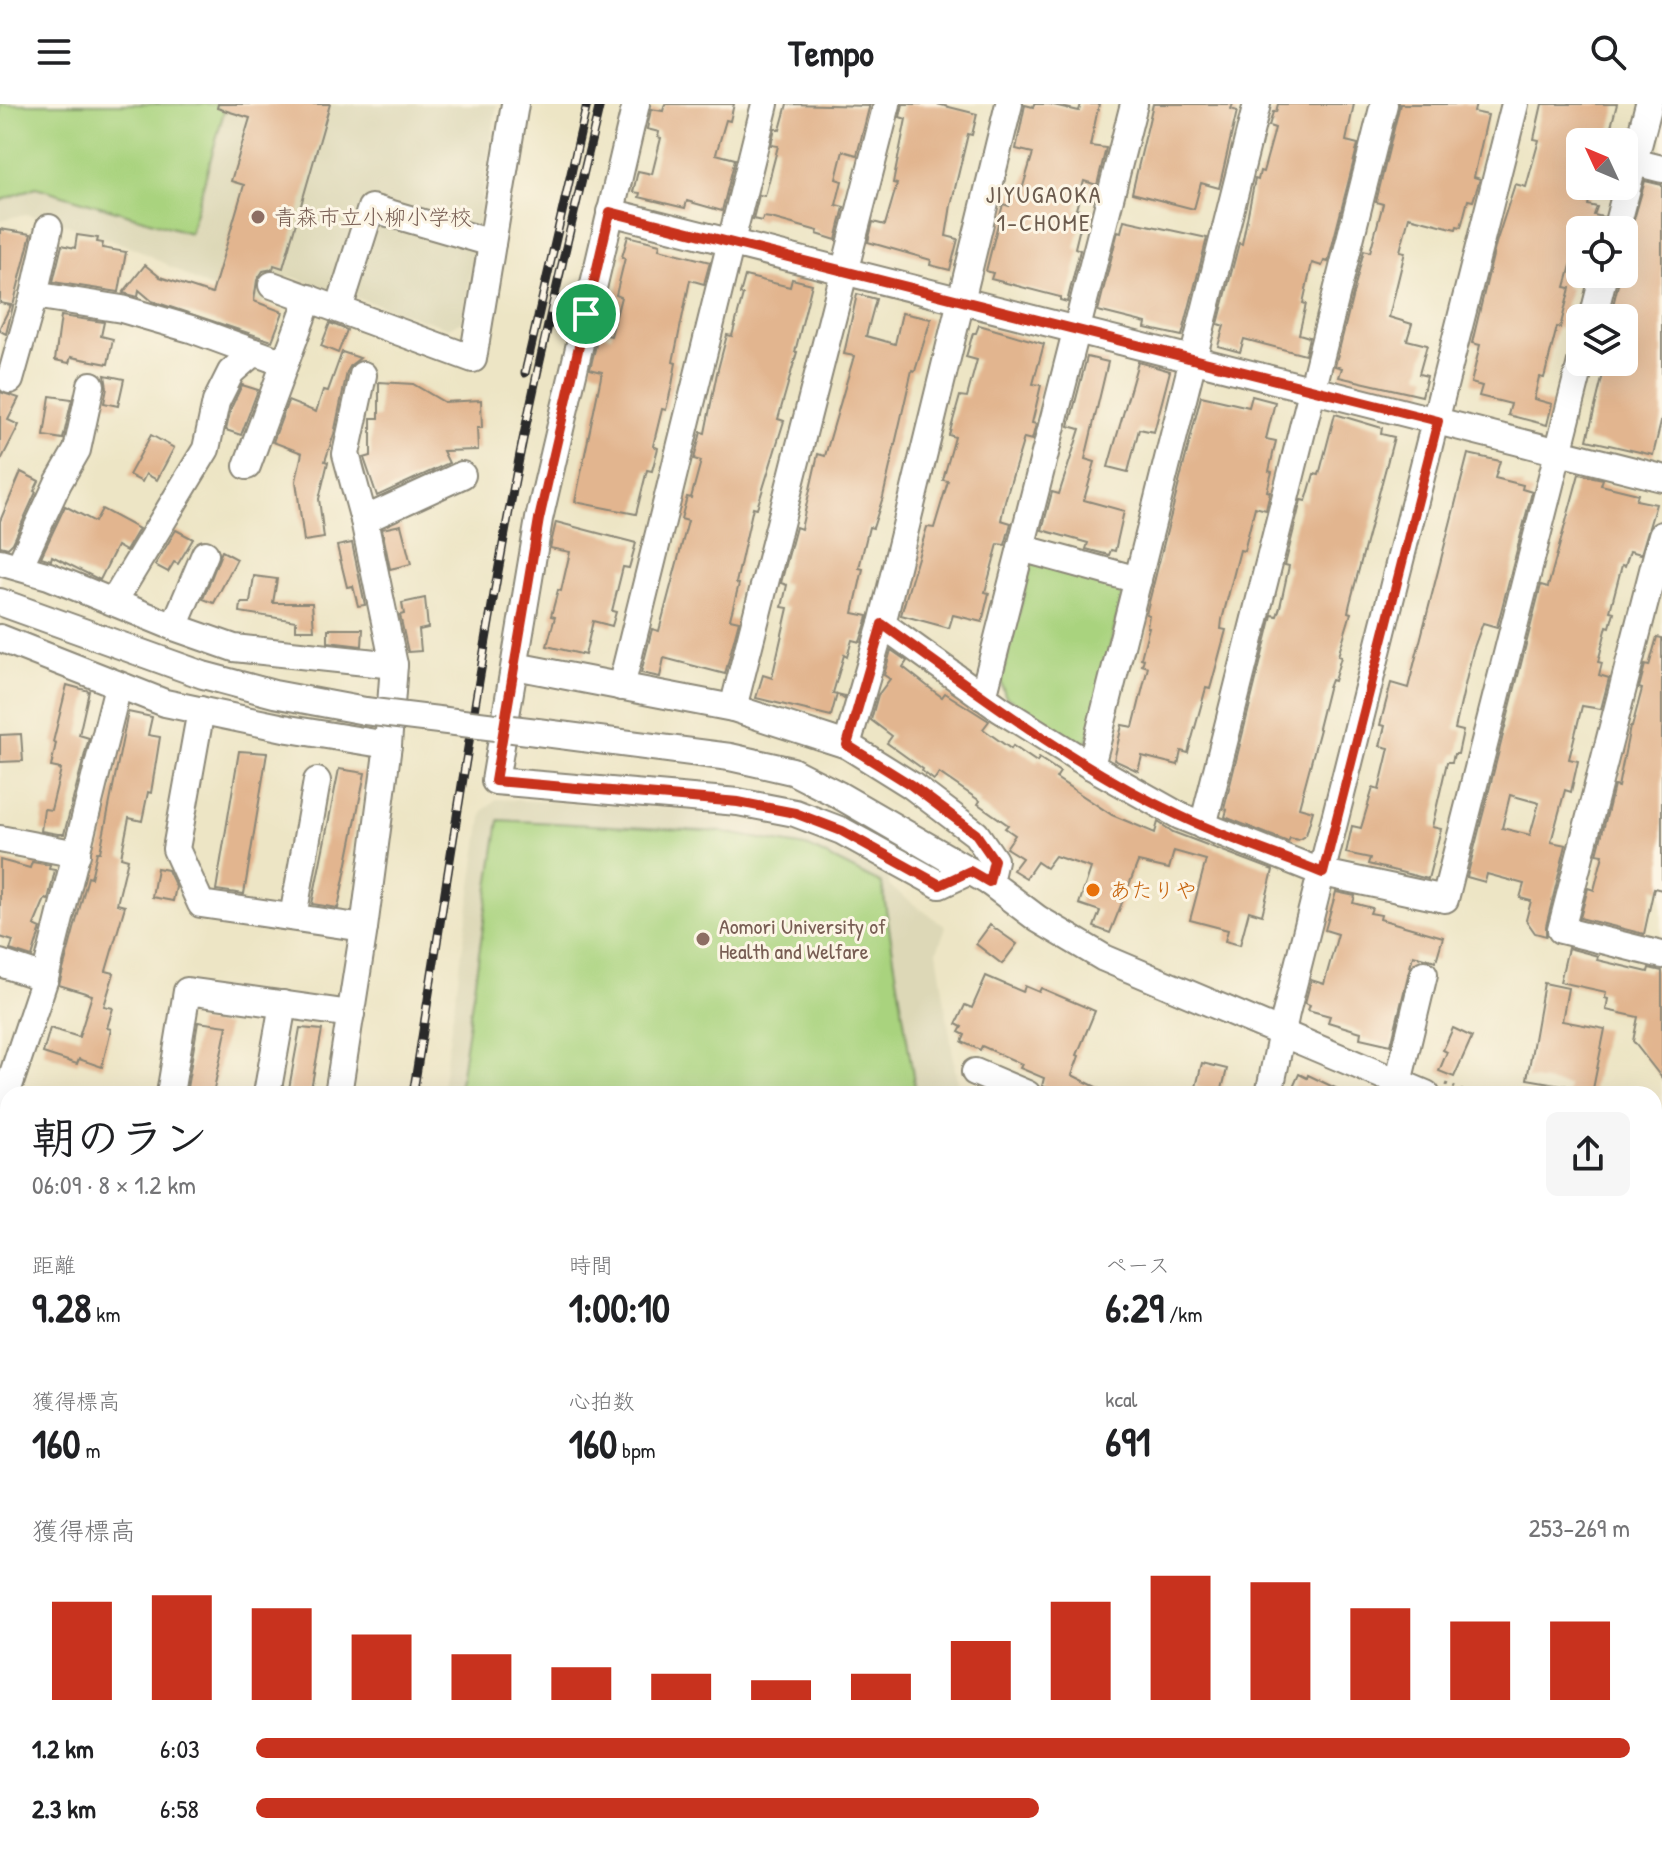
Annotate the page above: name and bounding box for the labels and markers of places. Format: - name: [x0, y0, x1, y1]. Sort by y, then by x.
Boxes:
- place label: 青森市立小柳小学校: [274, 202, 472, 232]
- marker: 青森市立小柳小学校: [249, 208, 267, 226]
- pin: [552, 280, 620, 348]
- place label: あたりや: [1109, 875, 1197, 905]
- marker: あたりや: [1084, 881, 1102, 899]
- place label: Aomori University of Health and Welfare: [719, 911, 886, 966]
- marker: Aomori University of Health and Welfare: [694, 930, 712, 948]

